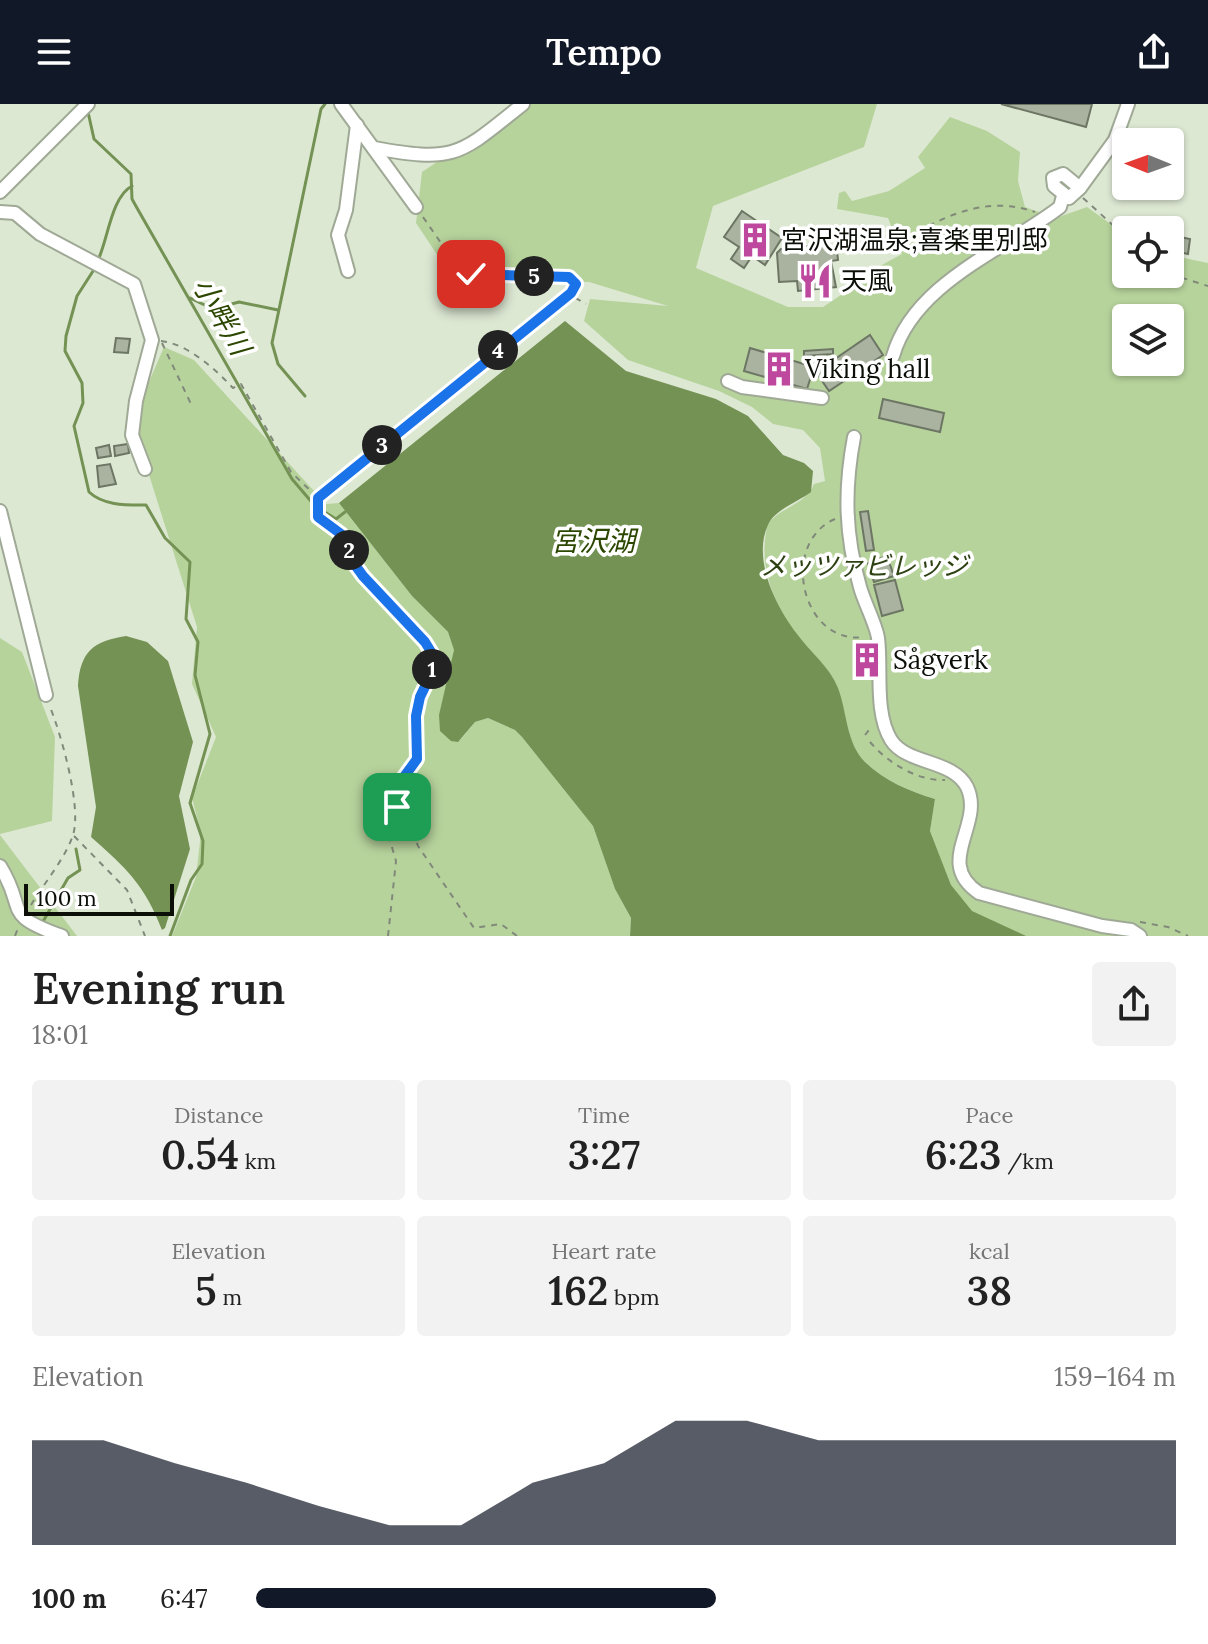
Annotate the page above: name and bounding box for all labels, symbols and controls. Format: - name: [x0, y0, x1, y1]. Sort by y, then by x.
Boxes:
- text: Tempo: [546, 29, 662, 75]
- icon: menu: [32, 30, 76, 74]
- icon: share: [1132, 30, 1176, 74]
- north arrow: [1112, 128, 1184, 200]
- map controls: [1112, 128, 1184, 376]
- button: locate: [1112, 216, 1184, 288]
- building icon: 宮沢湖温泉;喜楽里別邸: [736, 221, 774, 259]
- place label: 宮沢湖温泉;喜楽里別邸: [781, 223, 1048, 256]
- pin: [437, 240, 505, 308]
- icon: check: [449, 252, 493, 296]
- pin: 5: [514, 256, 554, 296]
- text: 5: [528, 262, 540, 290]
- restaurant icon: 天風: [796, 262, 834, 300]
- place label: 天風: [841, 264, 893, 297]
- water label: 小畔川: [185, 271, 260, 364]
- button: layers: [1112, 304, 1184, 376]
- pin: 4: [478, 330, 518, 370]
- text: 4: [492, 336, 504, 364]
- building icon: Viking hall: [760, 350, 798, 388]
- place label: Viking hall: [804, 352, 930, 385]
- pin: 3: [362, 425, 402, 465]
- text: 3: [376, 431, 388, 459]
- water label: 宮沢湖: [551, 523, 639, 559]
- pin: 2: [329, 530, 369, 570]
- text: 2: [343, 536, 355, 564]
- park label: メッツァビレッジ: [760, 549, 971, 582]
- building icon: Sågverk: [848, 641, 886, 679]
- place label: Sågverk: [893, 643, 988, 676]
- pin: 1: [412, 649, 452, 689]
- text: 1: [428, 655, 436, 683]
- pin: [363, 773, 431, 841]
- icon: arrive: [375, 785, 419, 829]
- scale bar: [24, 880, 174, 916]
- text: 100 m: [36, 884, 97, 912]
- text: Evening run: [32, 960, 285, 1016]
- button: share: [1092, 962, 1176, 1046]
- text: 18:01: [32, 1018, 88, 1051]
- text: Distance: [174, 1101, 263, 1129]
- text: Time: [578, 1101, 630, 1129]
- text: Pace: [965, 1101, 1013, 1129]
- text: 0.54: [161, 1129, 239, 1180]
- text: 3:27: [568, 1129, 640, 1180]
- text: 6:23: [925, 1129, 1001, 1180]
- text: km: [239, 1147, 276, 1175]
- text: /km: [1001, 1147, 1054, 1175]
- text: Elevation: [171, 1237, 266, 1265]
- text: Heart rate: [552, 1237, 656, 1265]
- text: kcal: [969, 1237, 1010, 1265]
- text: 5: [195, 1265, 217, 1316]
- text: 162: [548, 1265, 608, 1316]
- text: 38: [967, 1265, 1012, 1316]
- text: m: [217, 1283, 242, 1311]
- text: bpm: [608, 1283, 660, 1311]
- text: Elevation: [32, 1360, 144, 1393]
- text: 159–164 m: [1054, 1360, 1176, 1393]
- text: 100 m: [32, 1582, 106, 1615]
- text: 6:47: [160, 1582, 208, 1615]

